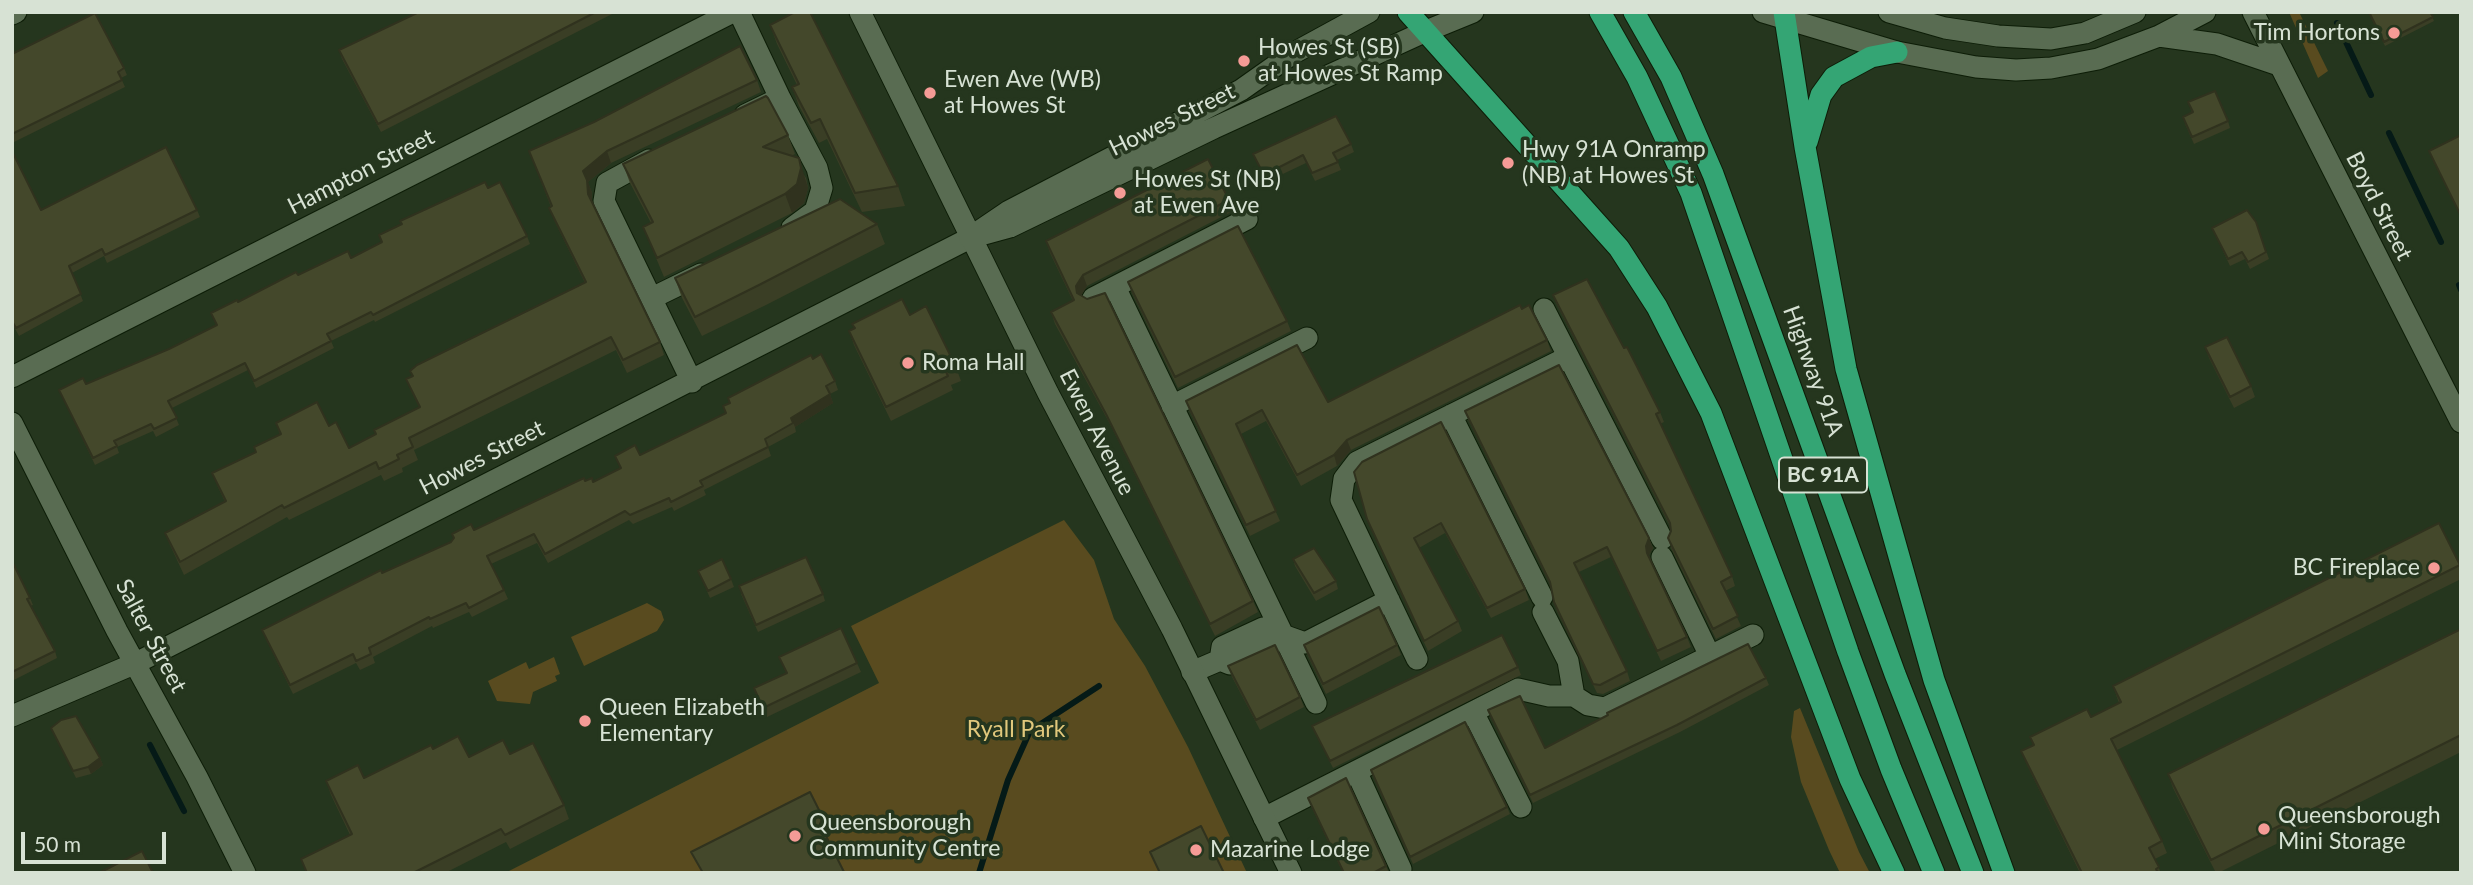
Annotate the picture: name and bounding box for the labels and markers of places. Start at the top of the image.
place label: Tim Hortons [2254,19,2380,47]
marker: Tim Hortons [2386,25,2402,41]
place label: Howes St (SB) at Howes St Ramp [1258,34,1443,88]
marker: Howes St (SB) at Howes St Ramp [1236,53,1252,69]
place label: Ewen Ave (WB) at Howes St [944,66,1101,120]
marker: Ewen Ave (WB) at Howes St [922,85,938,101]
place label: Hwy 91A Onramp (NB) at Howes St [1522,136,1706,190]
marker: Hwy 91A Onramp (NB) at Howes St [1500,155,1516,171]
place label: Howes St (NB) at Ewen Ave [1134,166,1281,220]
marker: Howes St (NB) at Ewen Ave [1112,185,1128,201]
place label: Roma Hall [922,349,1024,377]
marker: Roma Hall [900,355,916,371]
place label: BC Fireplace [2293,554,2420,582]
marker: BC Fireplace [2426,560,2442,576]
place label: Queen Elizabeth Elementary [599,694,765,748]
marker: Queen Elizabeth Elementary [577,713,593,729]
place label: Queensborough Mini Storage [2278,802,2441,856]
place label: Queensborough Community Centre [809,809,1000,863]
marker: Queensborough Mini Storage [2256,821,2272,837]
marker: Queensborough Community Centre [787,828,803,844]
place label: Mazarine Lodge [1210,836,1370,864]
marker: Mazarine Lodge [1188,842,1204,858]

